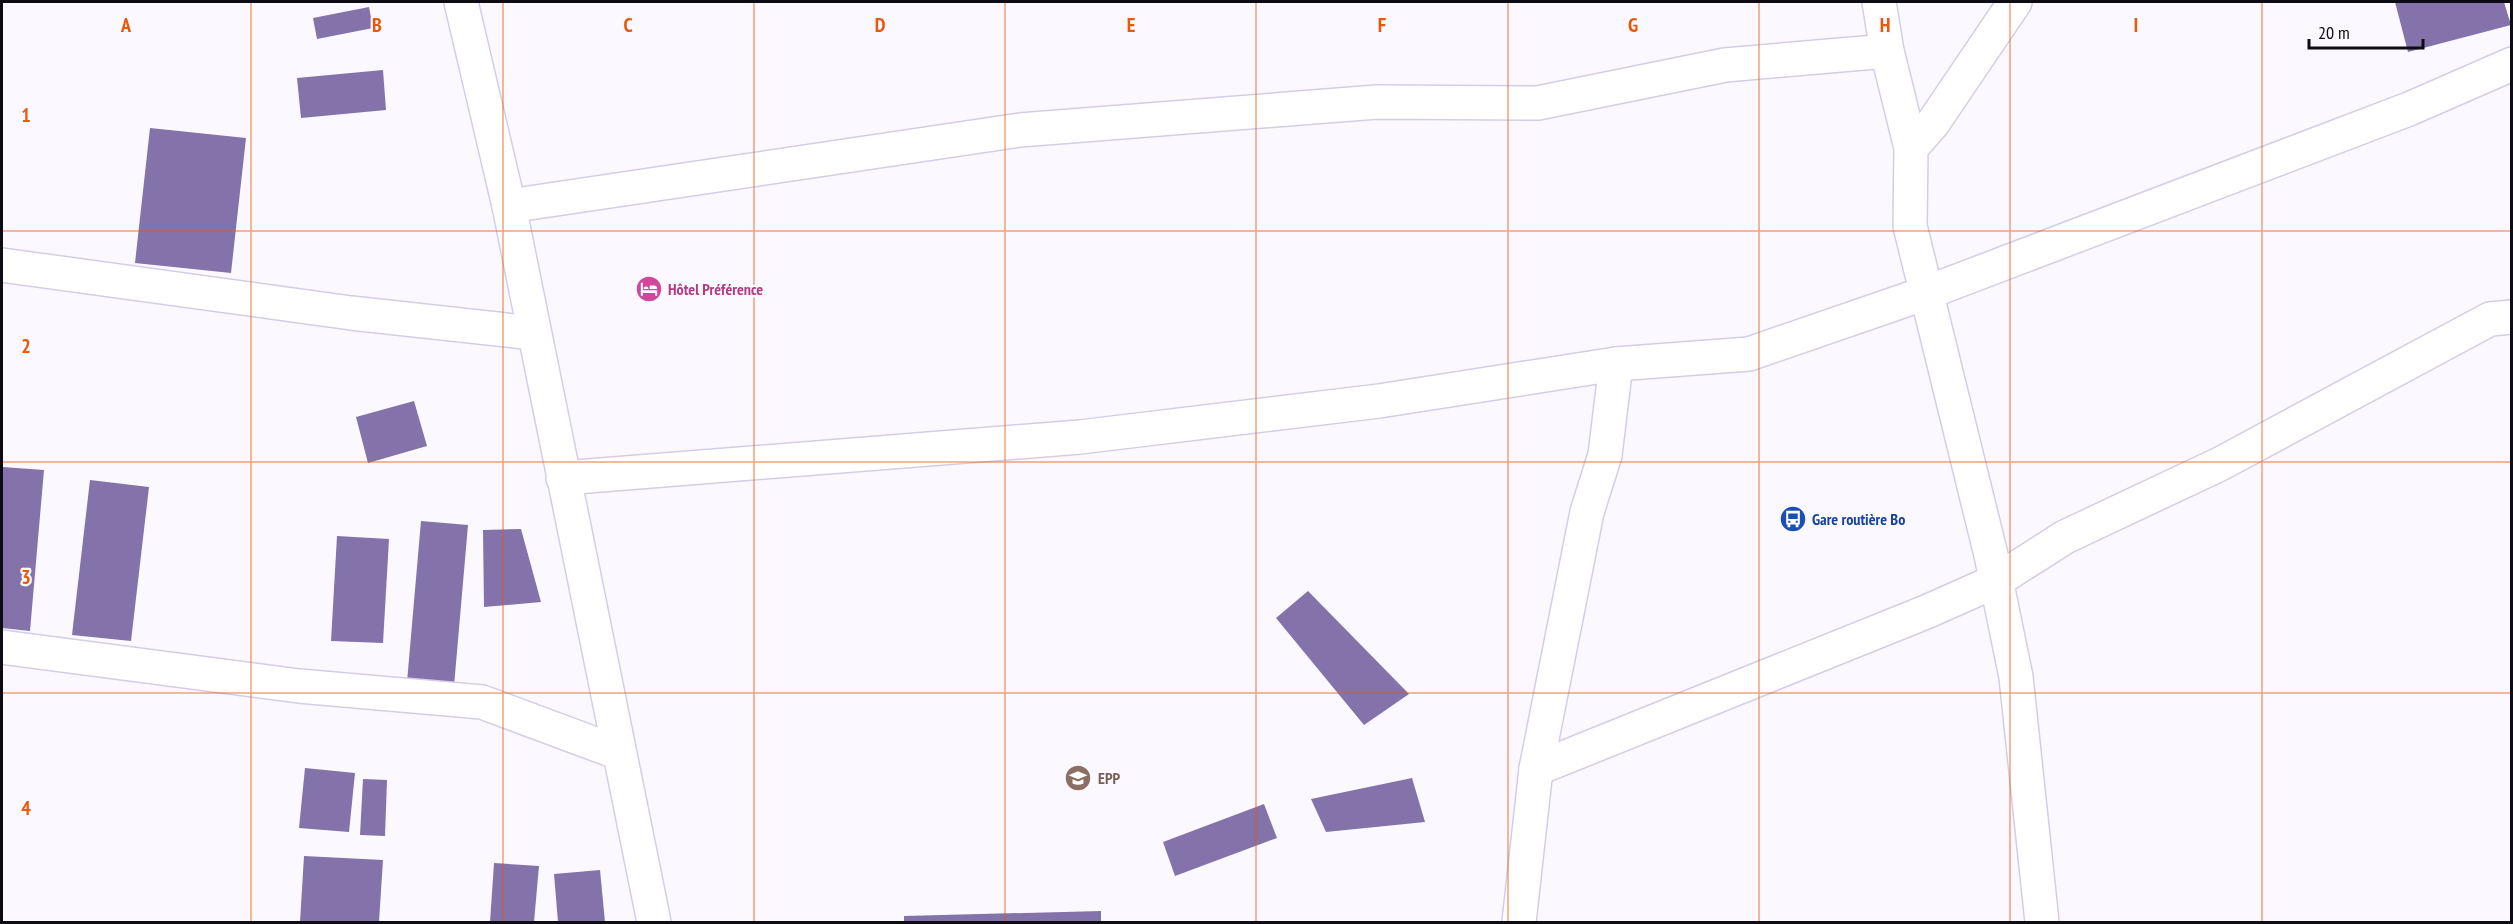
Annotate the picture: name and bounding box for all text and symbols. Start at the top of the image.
text: A [120,12,132,38]
text: B [372,12,382,38]
text: C [623,12,633,38]
text: D [875,12,886,38]
text: E [1127,12,1135,38]
text: F [1378,12,1386,38]
text: G [1628,12,1638,38]
text: H [1880,12,1890,38]
text: I [2134,12,2138,38]
scale bar [2309,12,2423,50]
text: 20 m [2318,21,2350,44]
text: 1 [21,102,31,128]
hotel icon: Hôtel Préférence [634,274,664,304]
place label: Hôtel Préférence [668,279,763,299]
text: 2 [21,333,31,359]
bus stop icon: Gare routière Bo [1778,504,1808,534]
place label: Gare routière Bo [1812,509,1905,529]
text: 3 [21,564,31,590]
school or university icon: EPP [1063,763,1093,793]
place label: EPP [1098,768,1121,788]
text: 4 [21,795,31,821]

